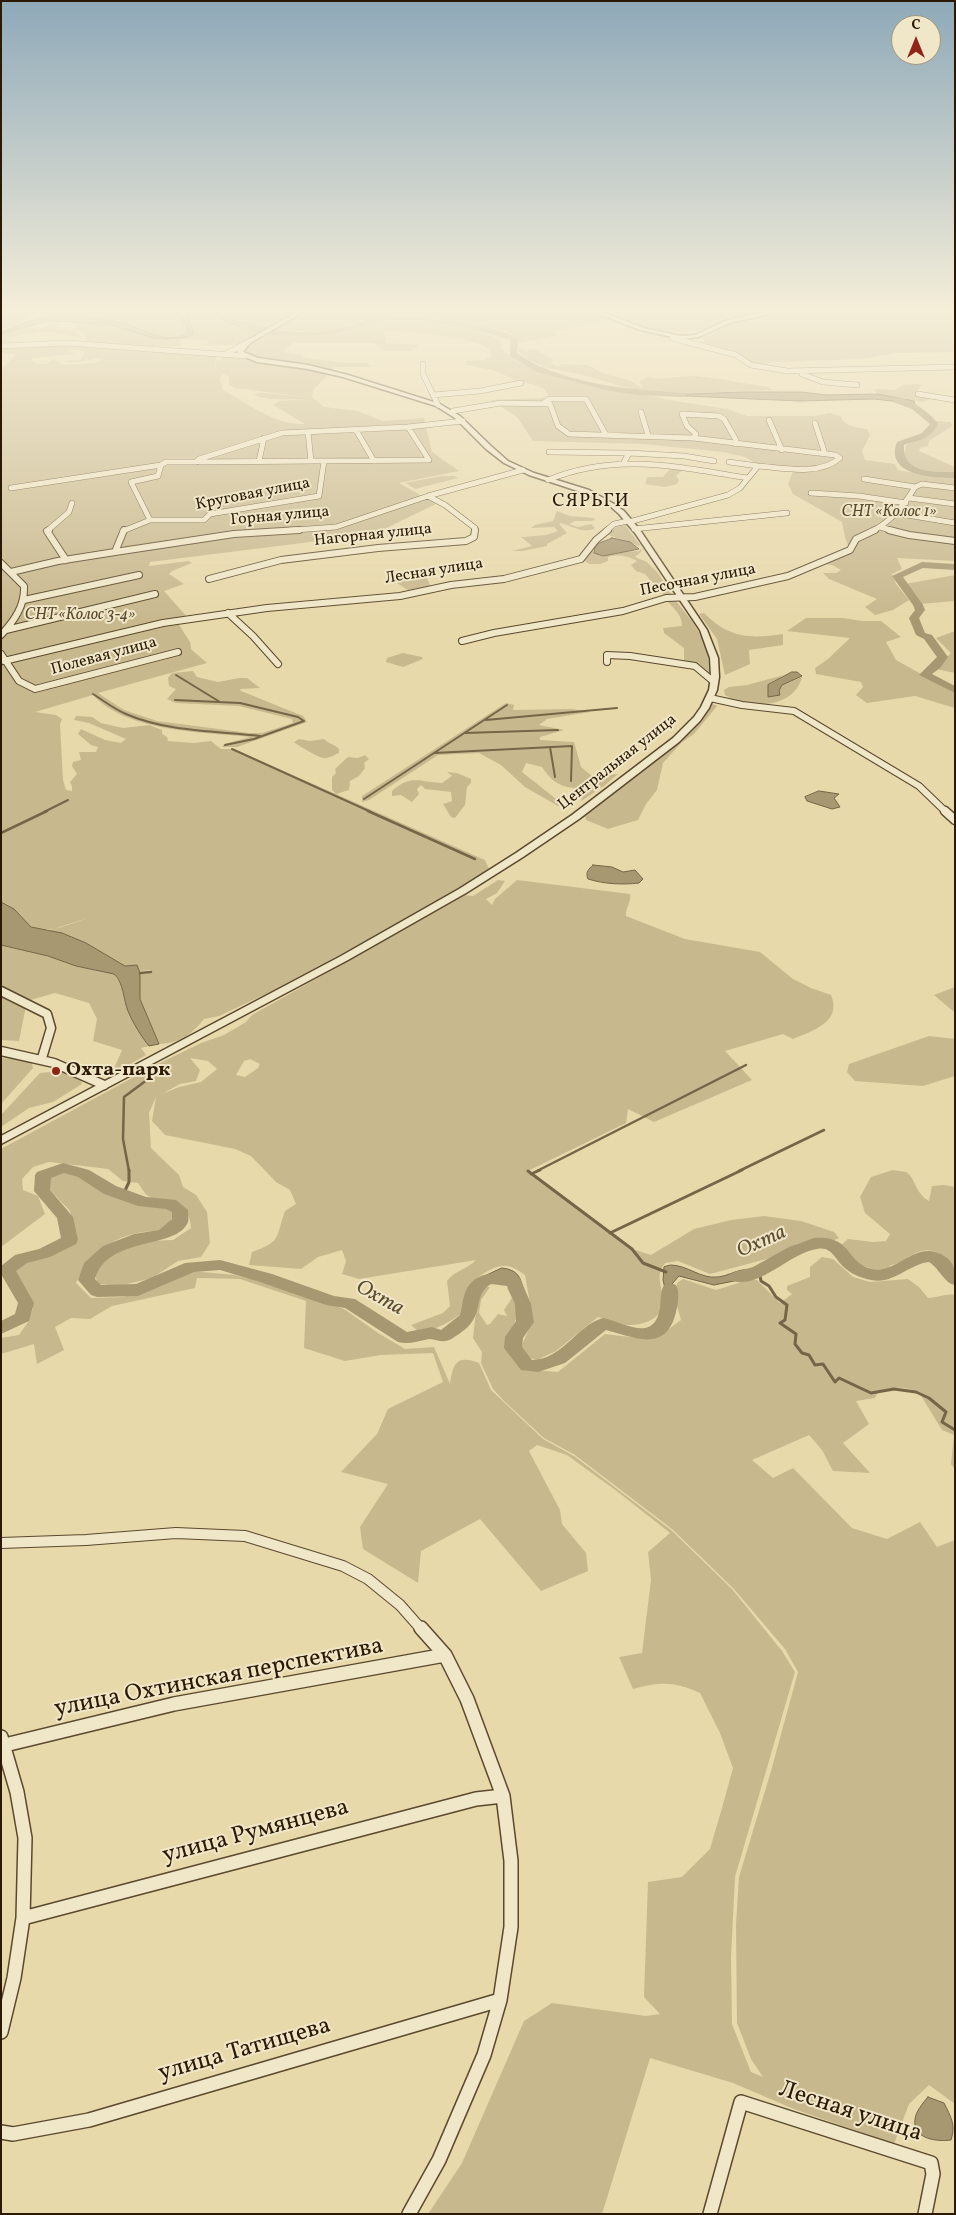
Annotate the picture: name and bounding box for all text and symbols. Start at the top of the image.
north arrow [891,15,941,65]
text: С [911,16,921,35]
street label: Круговая улица [194,475,312,515]
district label: СЯРЬГИ [552,492,630,514]
street label: Горная улица [230,503,330,531]
park label: СНТ «Колос 1» [841,503,937,523]
street label: Нагорная улица [313,520,433,552]
street label: Лесная улица [383,555,485,589]
street label: Песочная улица [638,560,758,602]
park label: СНТ «Колос 3-4» [25,606,135,626]
street label: Полевая улица [49,634,159,680]
street label: Центральная улица [555,711,681,815]
place label: Охта-парк [66,1059,170,1083]
marker: Охта-парк [50,1065,62,1077]
water label: Охта [733,1221,791,1265]
water label: Охта [350,1276,408,1322]
street label: улица Охтинская перспектива [52,1633,386,1725]
street label: улица Румянцева [160,1794,352,1872]
street label: улица Татищева [155,2013,335,2089]
street label: Лесная улица [775,2076,925,2150]

